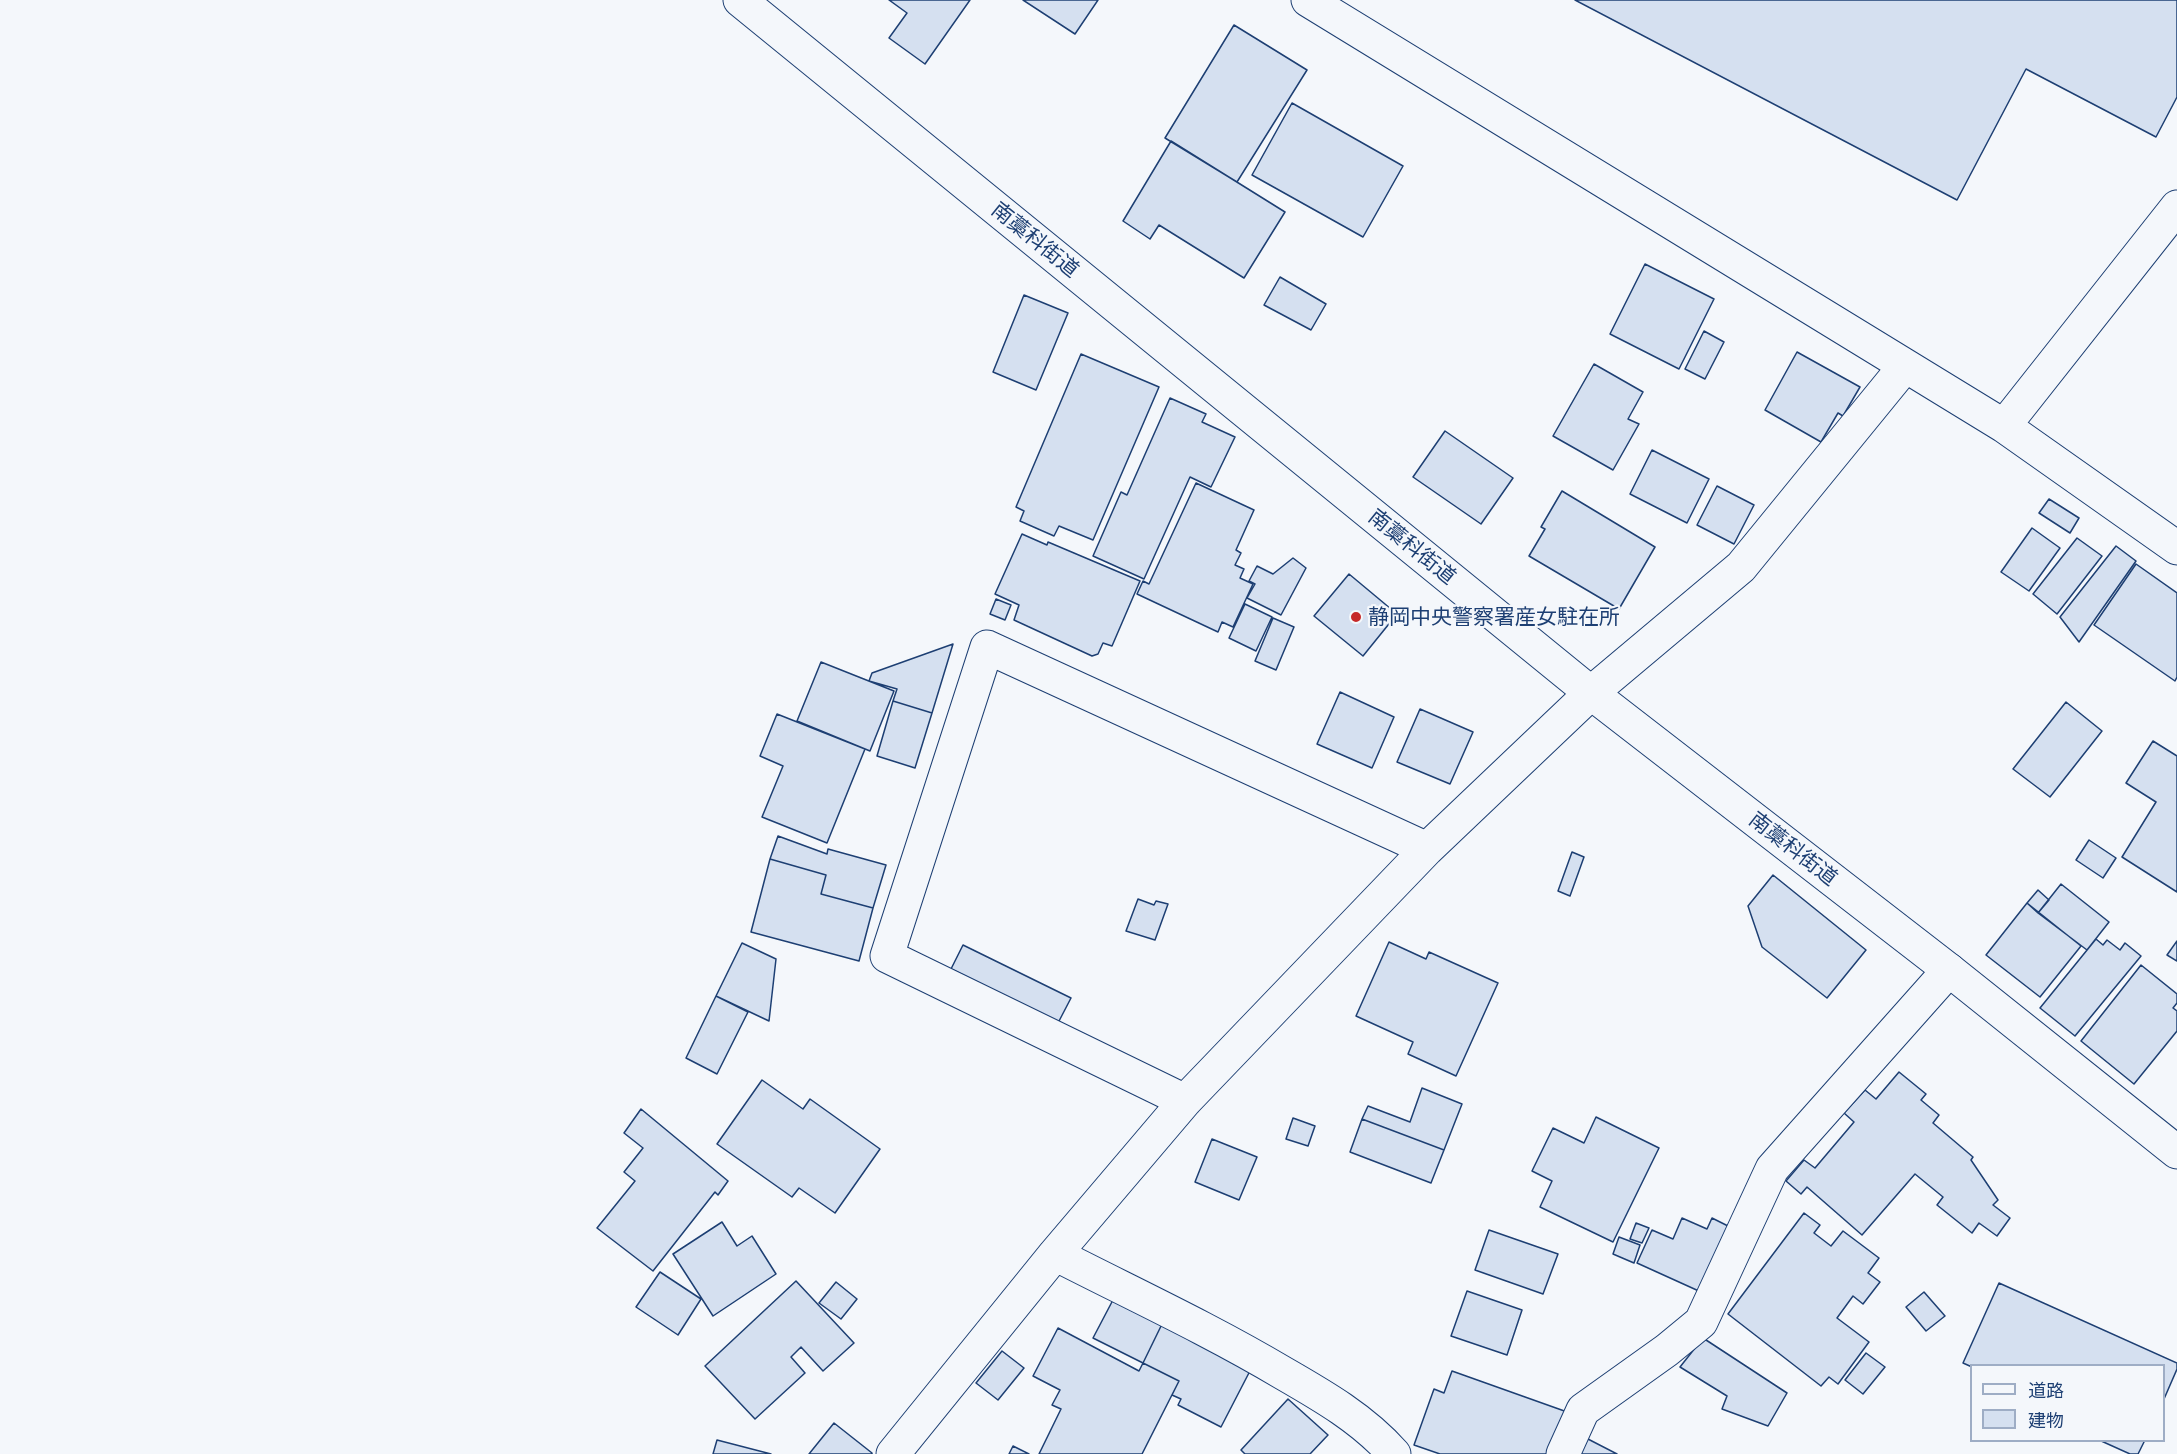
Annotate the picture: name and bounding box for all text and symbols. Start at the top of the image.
street label: 南藁科街道 [986,197,1084,283]
street label: 南藁科街道 [1363,504,1461,590]
place label: 静岡中央警察署産女駐在所 [1368,604,1620,630]
marker: 静岡中央警察署産女駐在所 [1349,610,1363,624]
street label: 南藁科街道 [1744,807,1842,891]
legend [1970,1364,2165,1442]
text: 道路 [2028,1380,2064,1401]
text: 建物 [2028,1410,2064,1431]

